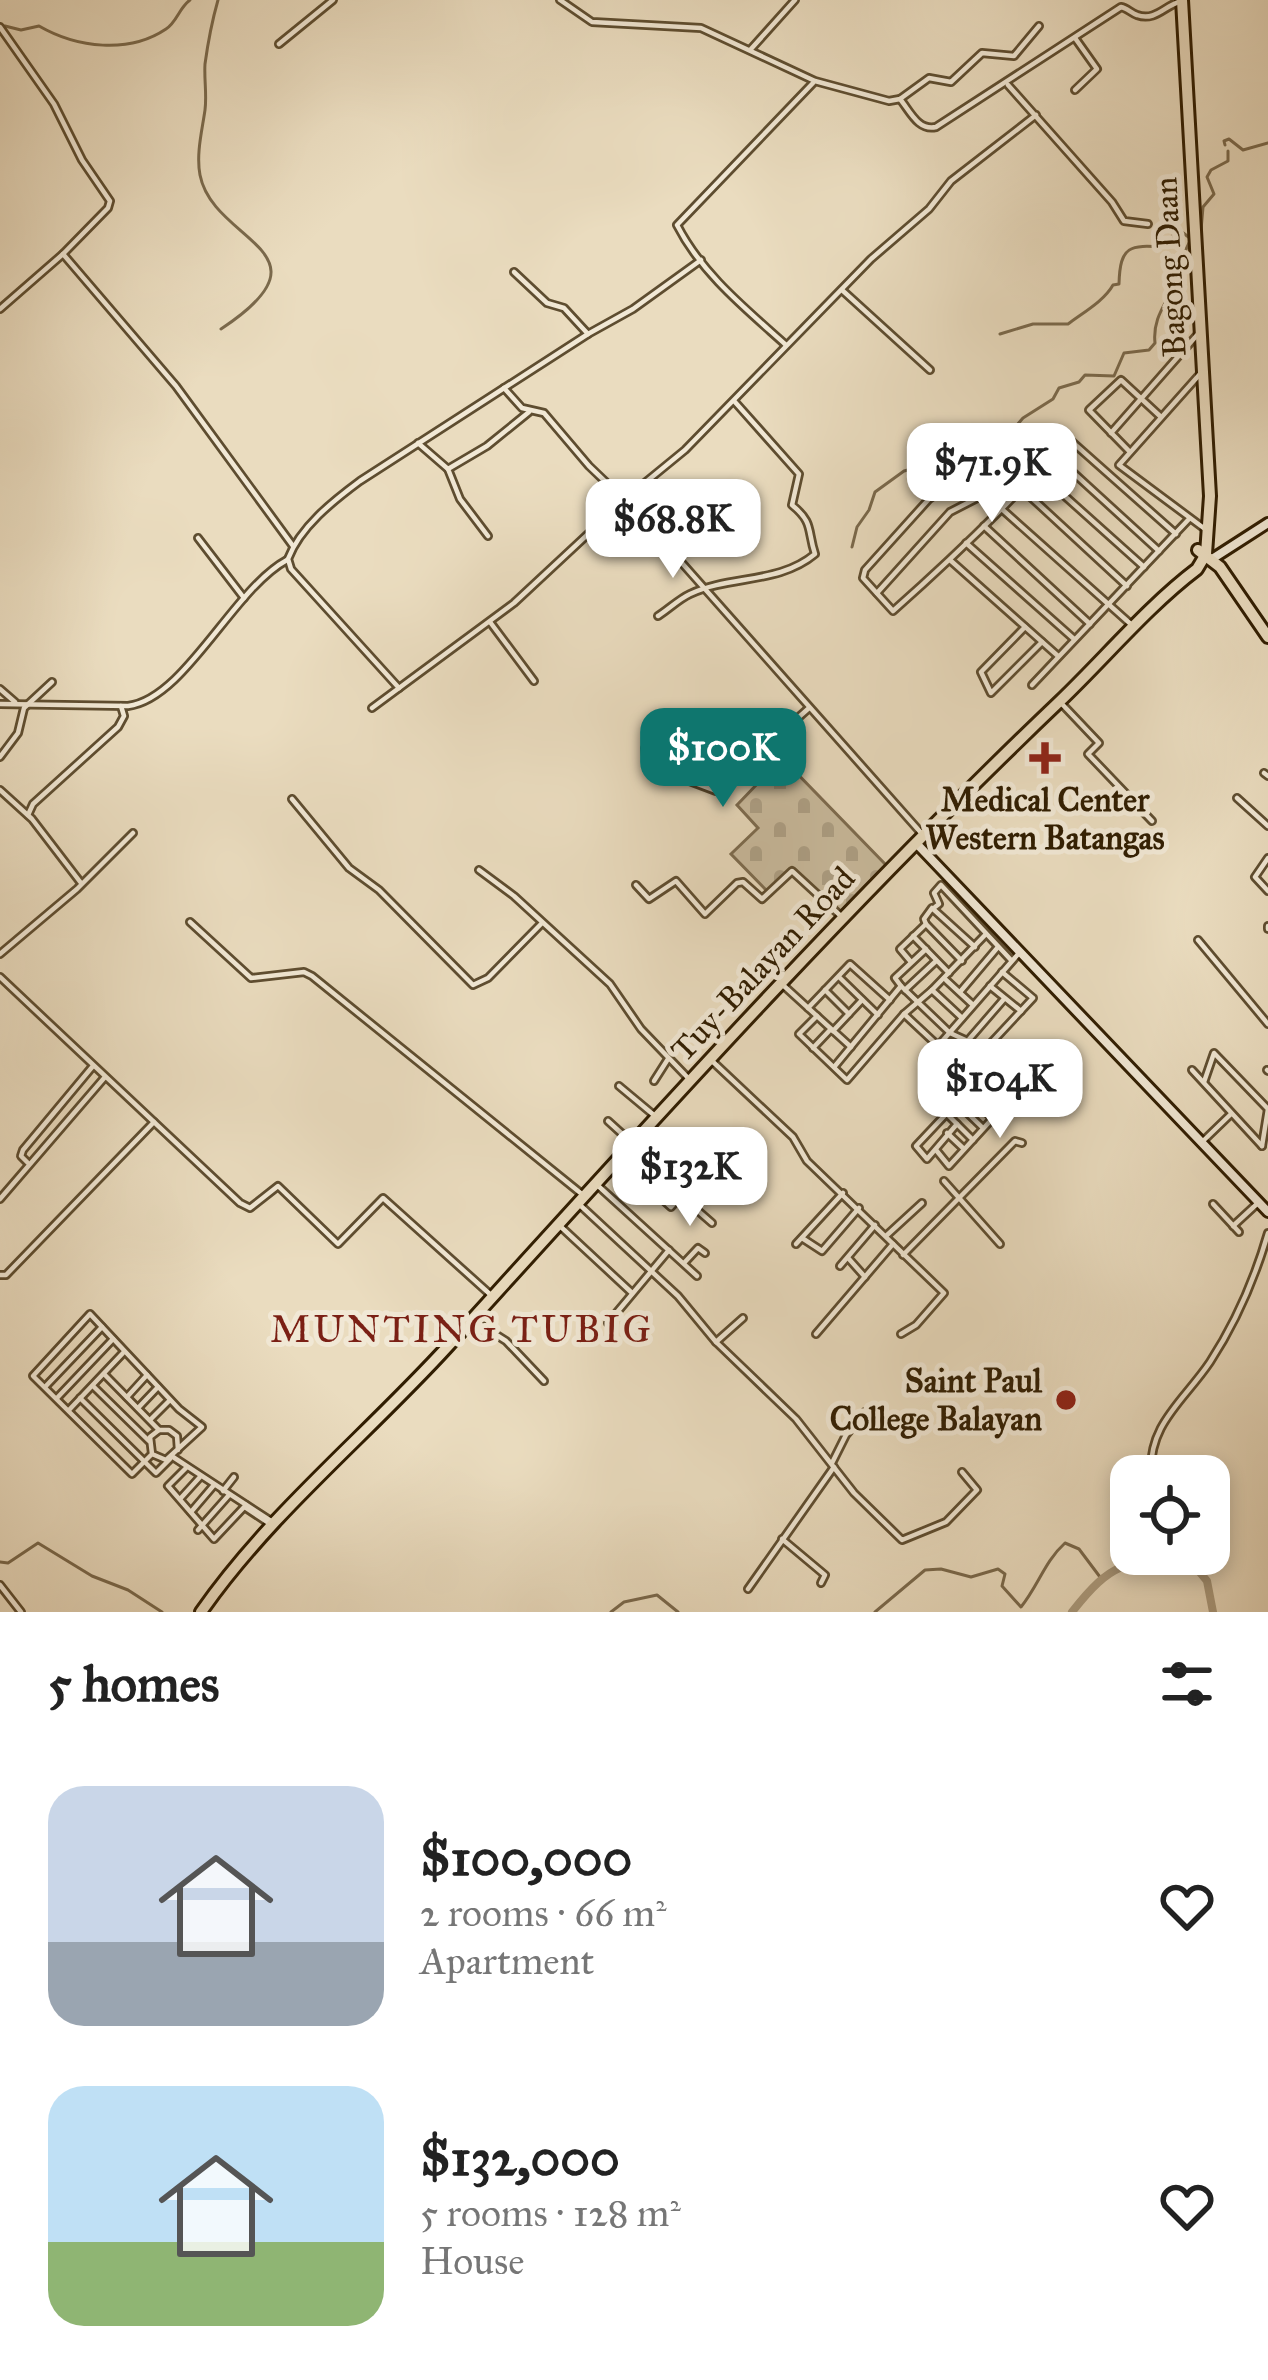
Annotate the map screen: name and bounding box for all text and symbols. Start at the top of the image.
street label: Bagong Daan [1145,176,1195,358]
pin: $71.9K [894,423,1090,525]
text: $71.9K [934,438,1050,486]
pin: $68.8K [575,479,771,581]
text: $68.8K [613,494,733,542]
pin: $100K [639,708,807,810]
text: $100K [667,723,779,771]
marker: Medical Center Western Batangas [1029,742,1061,774]
place label: Medical Center Western Batangas [925,780,1165,858]
street label: Tuy-Balayan Road [663,858,864,1070]
pin: $104K [916,1039,1084,1141]
text: $104K [945,1054,1055,1102]
pin: $132K [606,1127,774,1229]
text: $132K [639,1142,741,1190]
district label: MUNTING TUBIG [270,1305,654,1353]
place label: Saint Paul College Balayan [830,1361,1043,1439]
marker: Saint Paul College Balayan [1053,1387,1079,1413]
map controls [1110,1455,1230,1575]
button: locate [1110,1455,1230,1575]
icon: filters [1154,1651,1220,1717]
text: 5 homes [48,1653,219,1715]
text: $100,000 [420,1827,632,1889]
icon: home [144,1834,288,1978]
icon: heart [1154,1873,1220,1939]
text: 2 rooms · 66 m² [420,1889,667,1937]
text: Apartment [420,1937,594,1985]
text: $132,000 [420,2127,620,2189]
icon: home [144,2134,288,2278]
icon: heart [1154,2173,1220,2239]
text: 5 rooms · 128 m² [420,2189,681,2237]
text: House [420,2237,524,2285]

